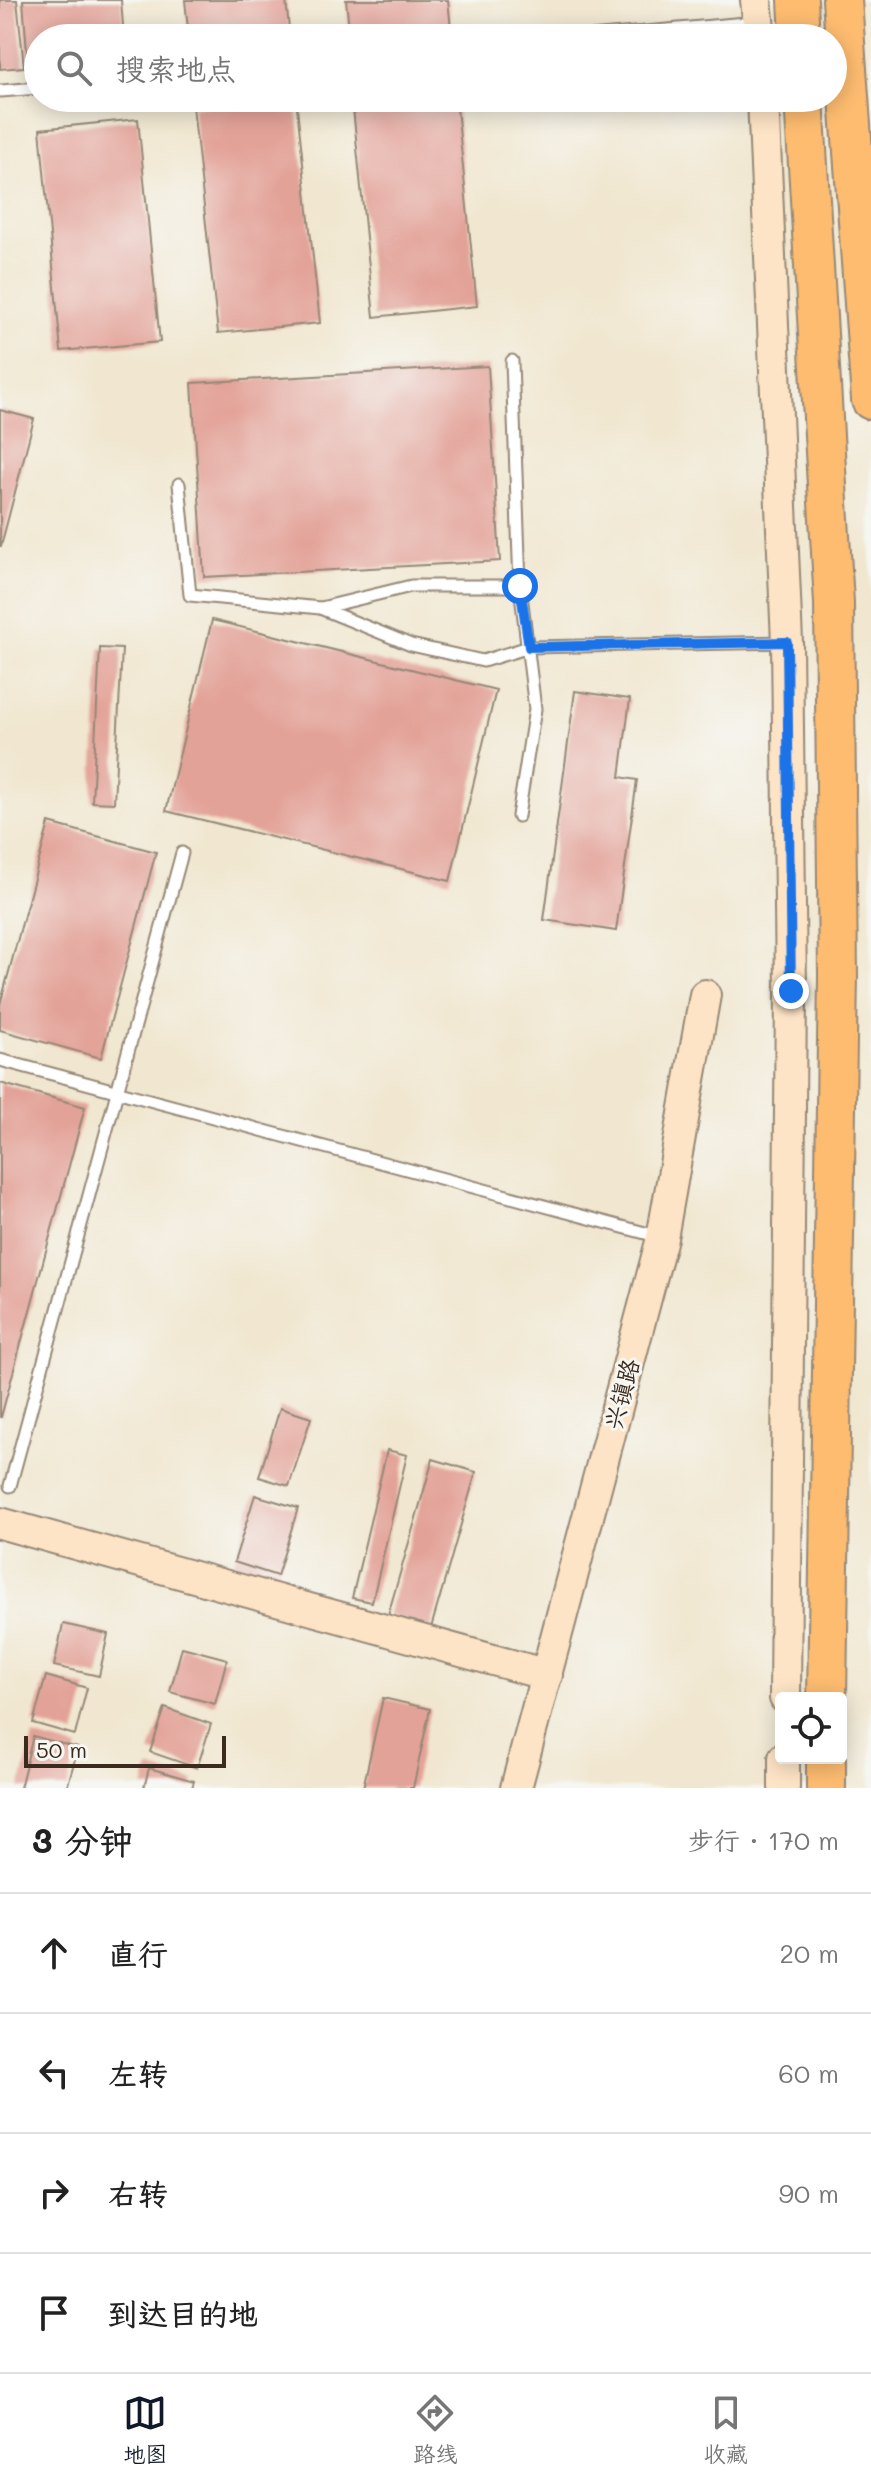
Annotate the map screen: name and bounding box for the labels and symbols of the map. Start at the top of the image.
route start [502,568,538,604]
route end [773,973,809,1009]
street label: 兴镇路 [597,1355,645,1433]
scale bar [24,1732,226,1768]

